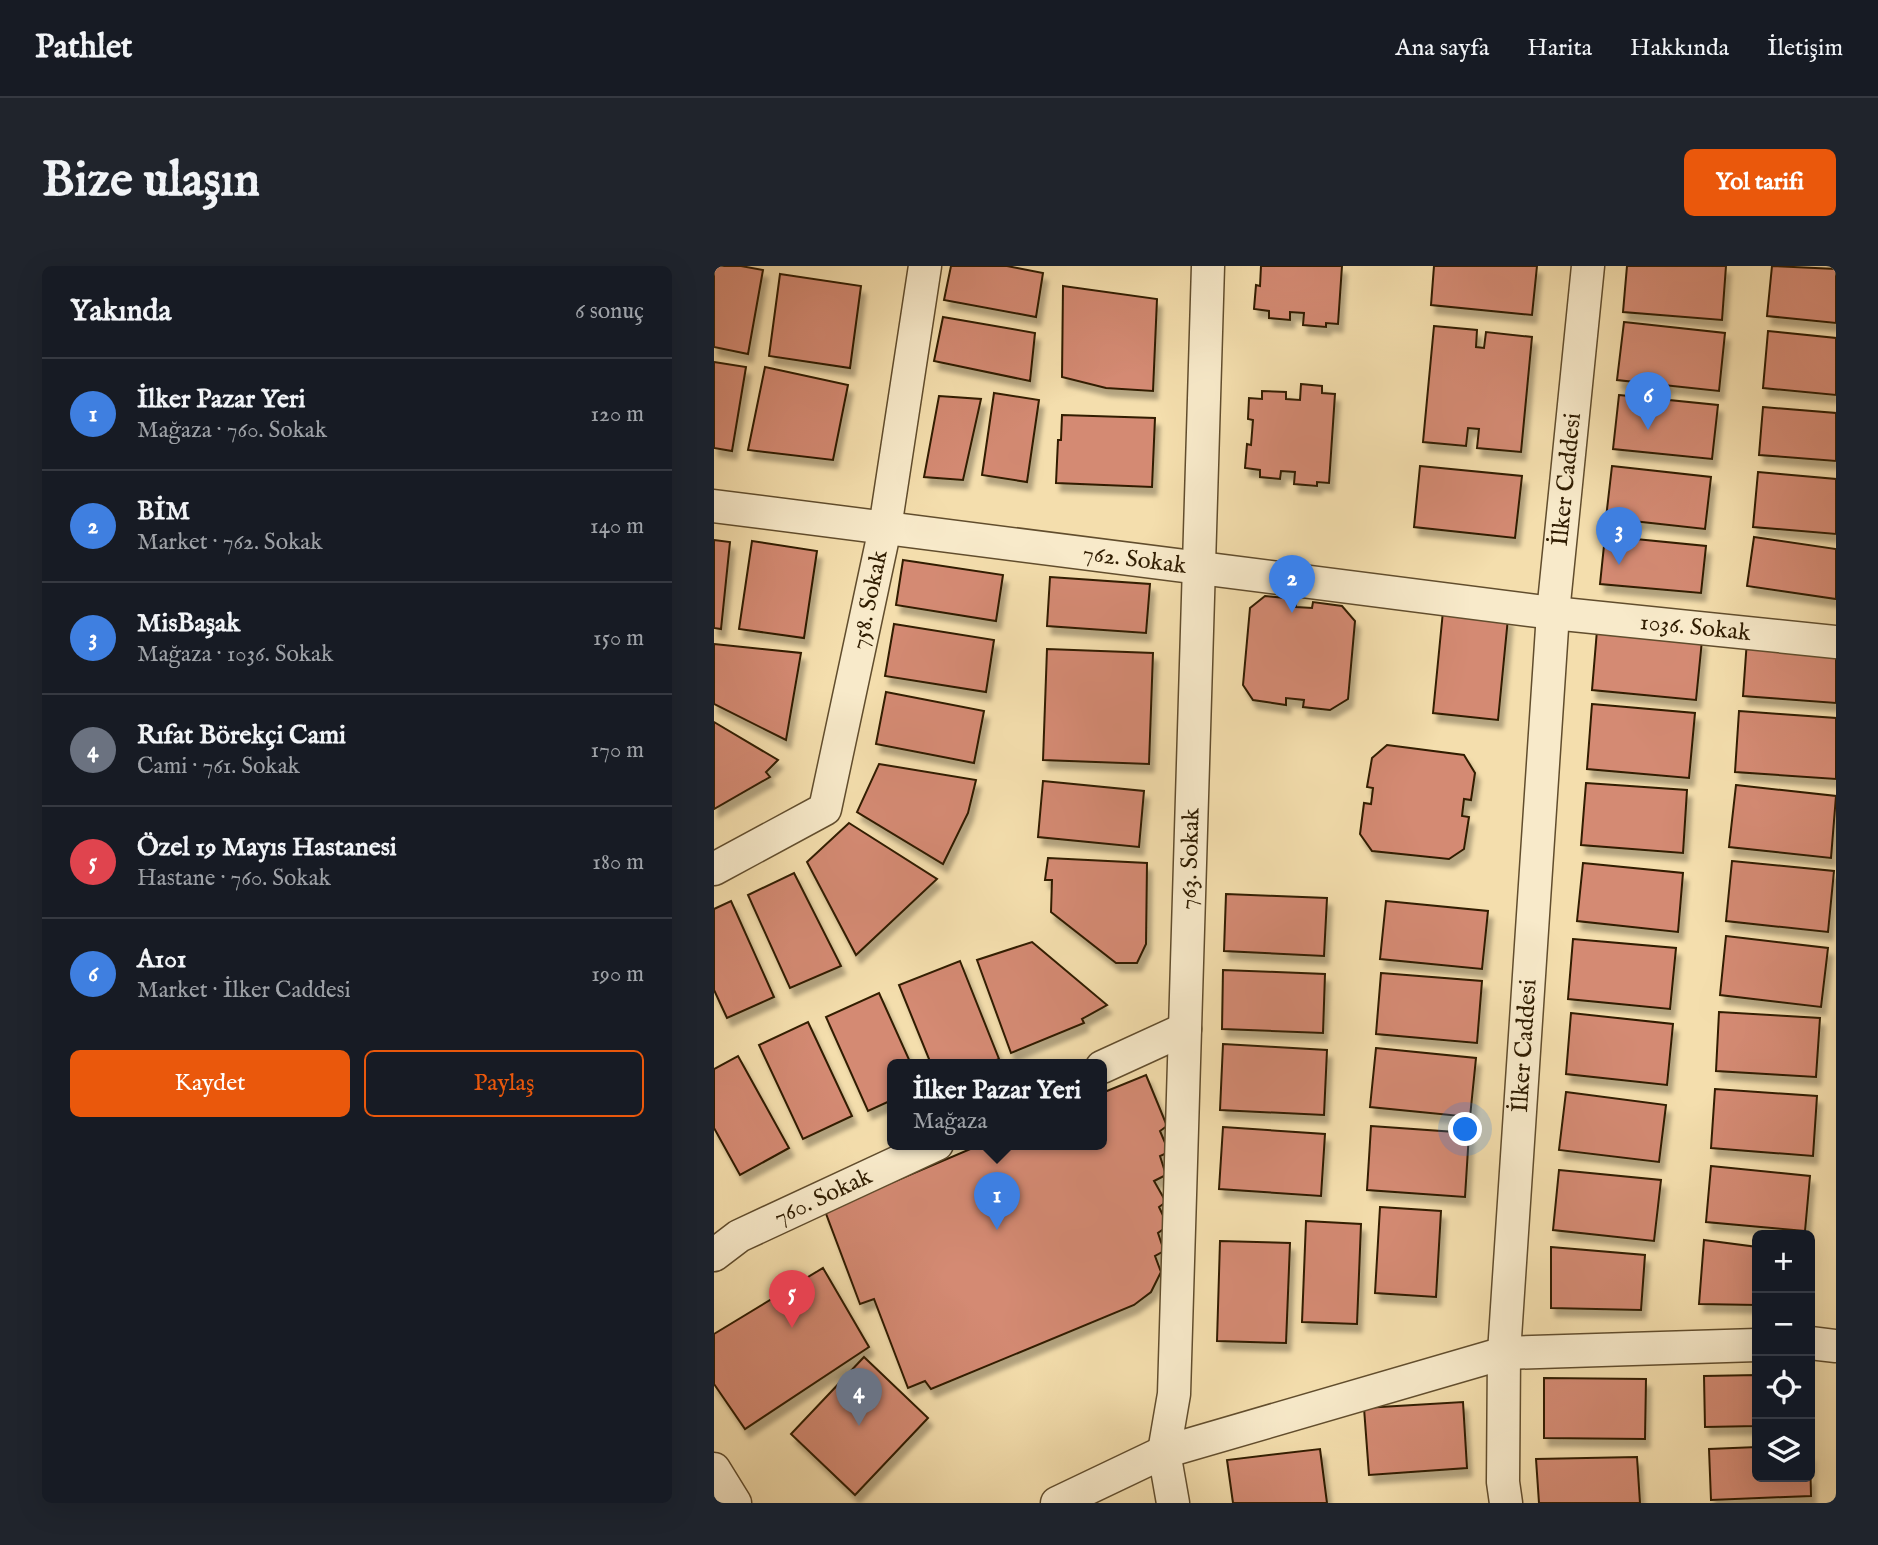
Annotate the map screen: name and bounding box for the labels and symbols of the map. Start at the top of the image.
pin: 6 [1625,372,1671,430]
street label: İlker Caddesi [1544,411,1589,548]
pin: 3 [1596,507,1642,565]
street label: 762. Sokak [1081,538,1188,582]
street label: 758. Sokak [844,547,895,653]
pin: 2 [1269,555,1315,613]
street label: 1036. Sokak [1638,607,1753,649]
street label: 763. Sokak [1173,807,1207,910]
street label: İlker Caddesi [1504,978,1544,1114]
your location [1448,1112,1482,1146]
street label: 760. Sokak [769,1161,877,1233]
pin: 1 [974,1172,1020,1230]
pin: 5 [769,1270,815,1328]
pin: 4 [836,1368,882,1426]

